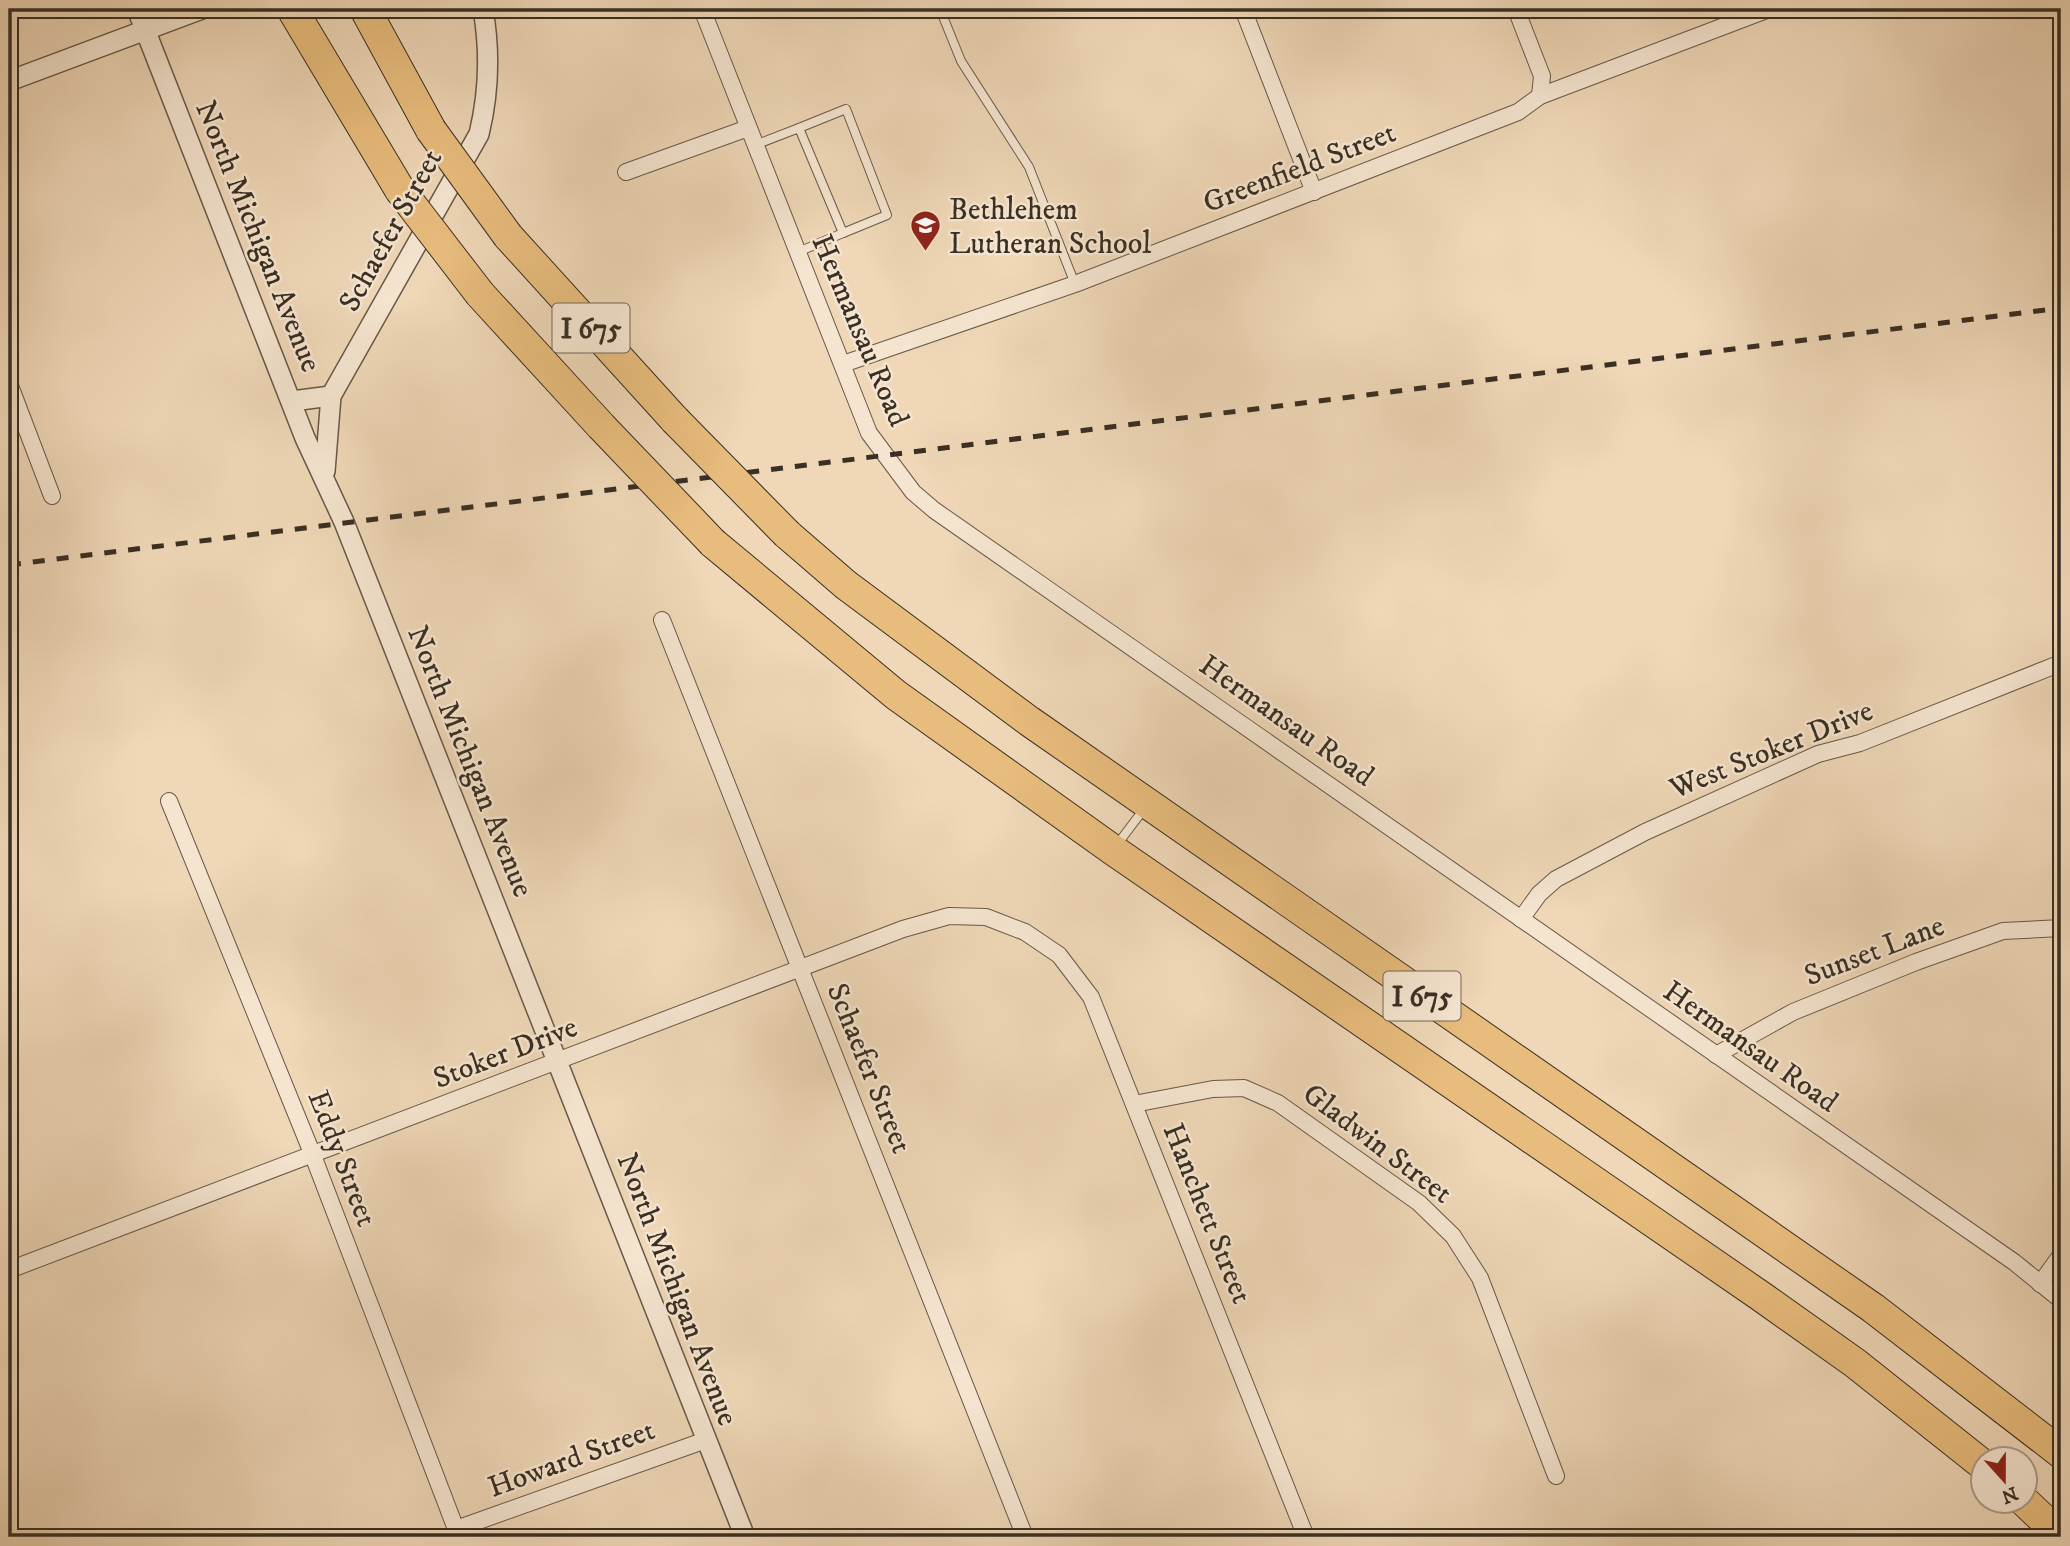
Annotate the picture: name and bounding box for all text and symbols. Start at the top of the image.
street label: North Michigan Avenue [186,96,329,377]
street label: Greenfield Street [1198,115,1401,222]
street label: Schaefer Street [332,143,451,318]
place label: Bethlehem Lutheran School [949,192,1151,263]
school or university icon: Bethlehem Lutheran School [909,209,943,253]
street label: Hermansau Road [803,229,917,432]
road number: I 675 [552,304,630,352]
street label: North Michigan Avenue [398,621,541,902]
street label: Hermansau Road [1192,647,1381,795]
street label: West Stoker Drive [1664,693,1879,808]
street label: Sunset Lane [1799,908,1950,995]
road number: I 675 [1384,972,1460,1020]
street label: Hermansau Road [1656,973,1845,1121]
street label: Schaefer Street [818,978,919,1159]
street label: Stoker Drive [428,1009,583,1098]
street label: Gladwin Street [1295,1076,1459,1212]
street label: Eddy Street [299,1085,384,1232]
street label: Hanchett Street [1154,1118,1260,1309]
street label: North Michigan Avenue [608,1148,746,1431]
street label: Howard Street [483,1412,660,1507]
north arrow [1968,1444,2038,1514]
text: N [1998,1481,2021,1508]

